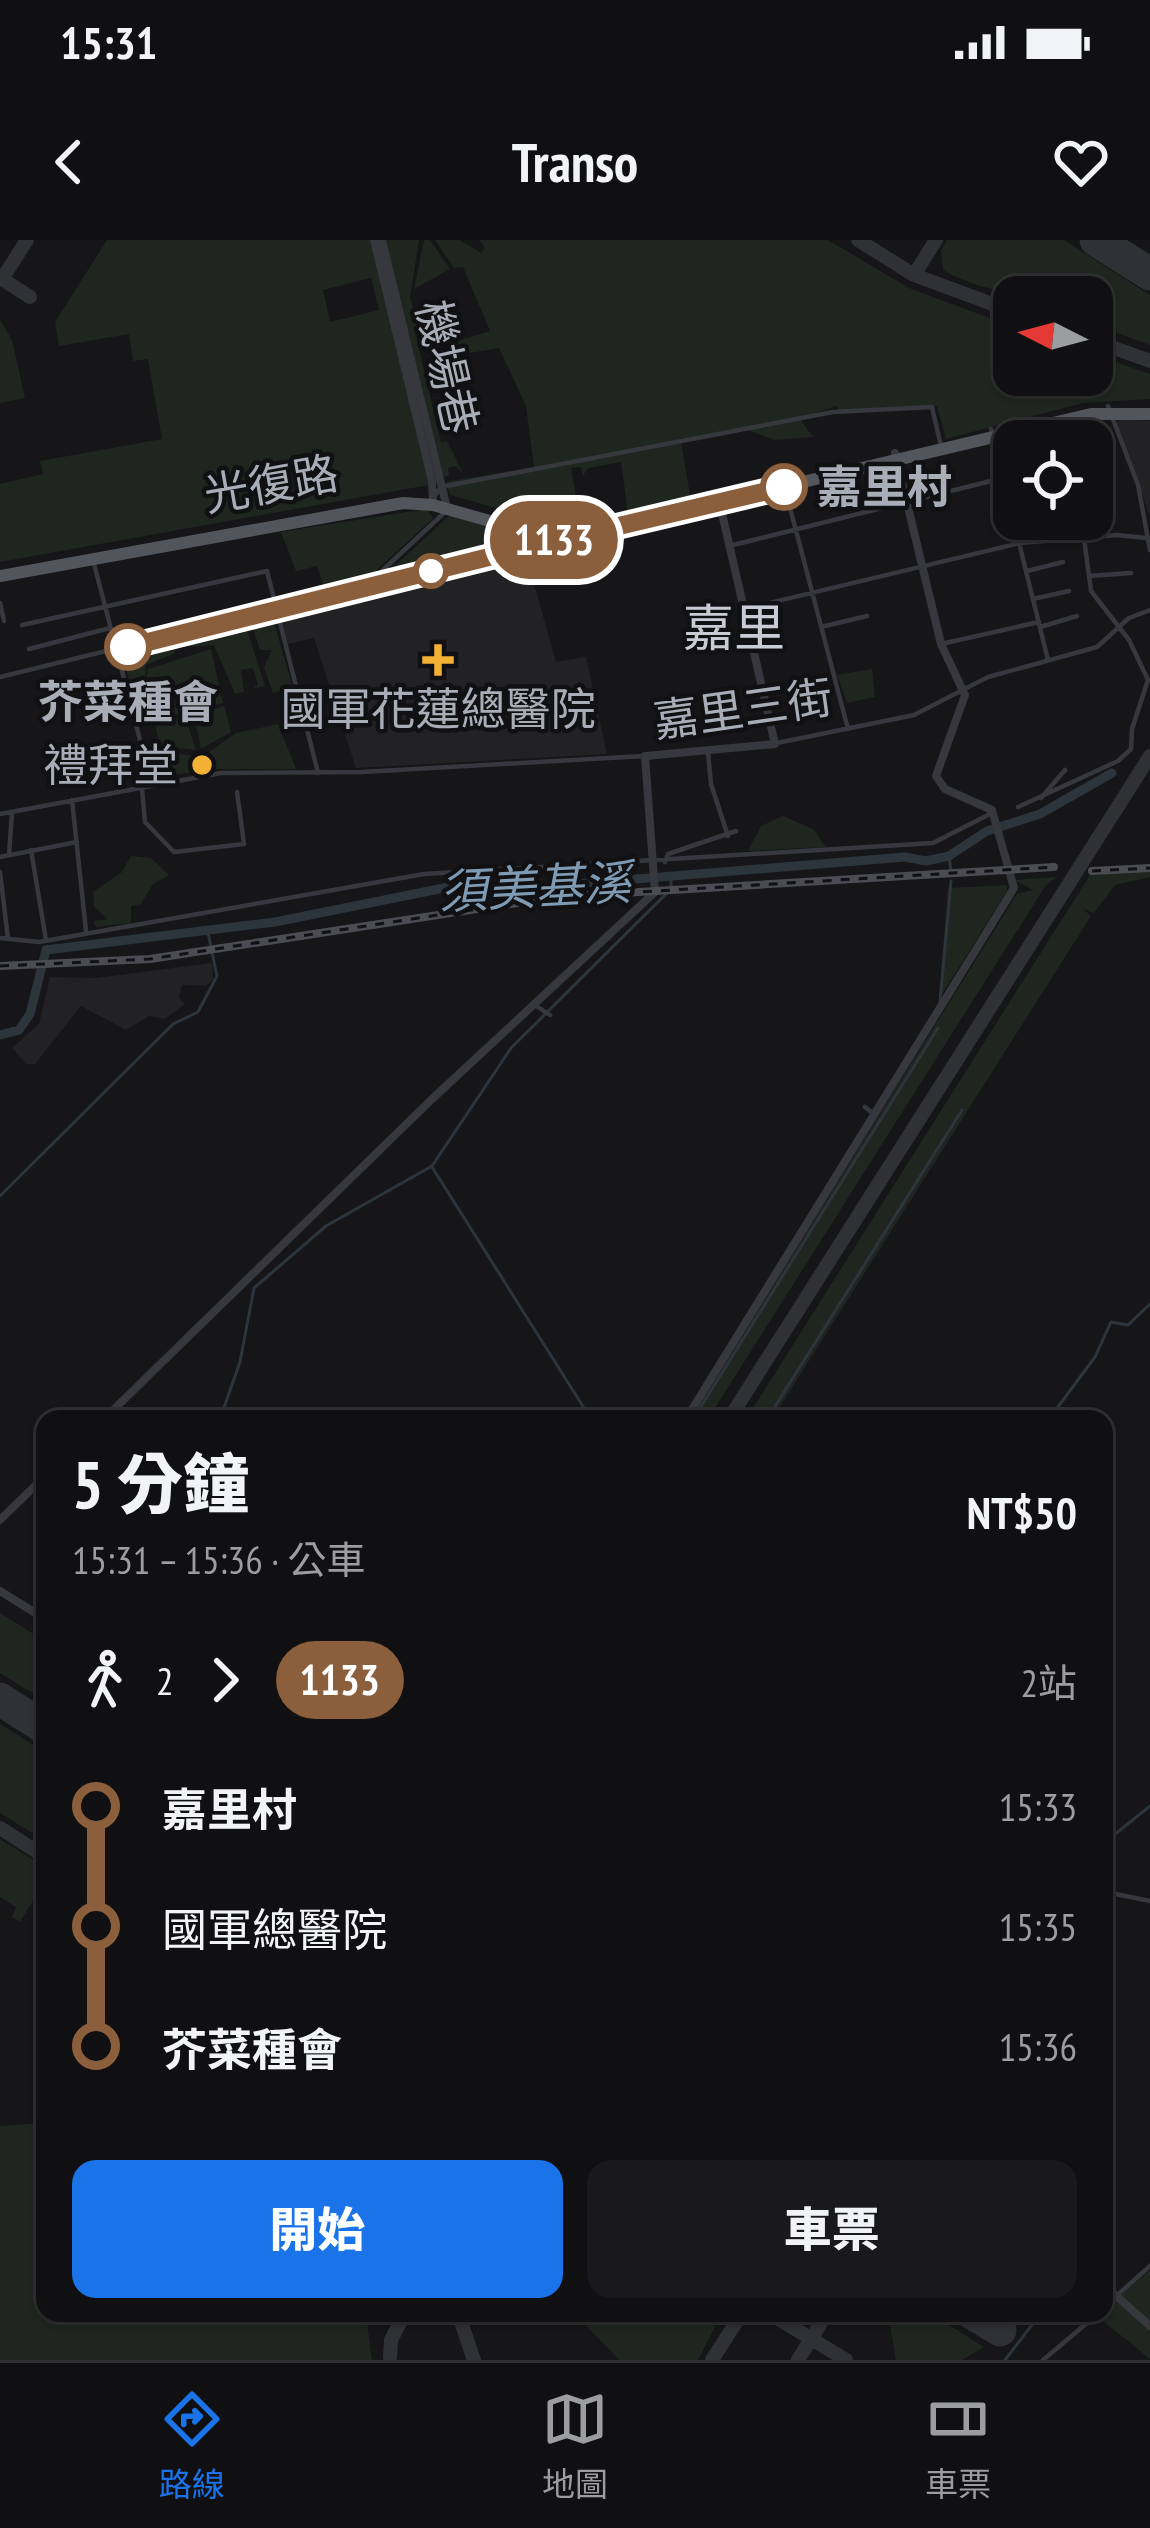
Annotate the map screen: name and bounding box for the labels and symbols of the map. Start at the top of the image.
north arrow [993,276,1113,396]
street label: 機場巷 [405,294,491,439]
street label: 光復路 [199,443,342,523]
place label: 嘉里村 [817,457,952,515]
marker: 嘉里村 [762,465,806,509]
line badge: 1133 [470,501,638,579]
unlabelled marker [415,555,447,587]
district label: 嘉里 [683,594,785,660]
marker: 芥菜種會 [106,625,150,669]
marker: 國軍花蓮總醫院 [422,644,454,676]
street label: 嘉里三街 [650,667,836,749]
place label: 芥菜種會 [38,672,218,730]
place label: 國軍花蓮總醫院 [280,679,596,737]
place label: 禮拜堂 [43,735,178,793]
marker: 禮拜堂 [189,752,215,778]
water label: 須美基溪 [437,850,638,922]

